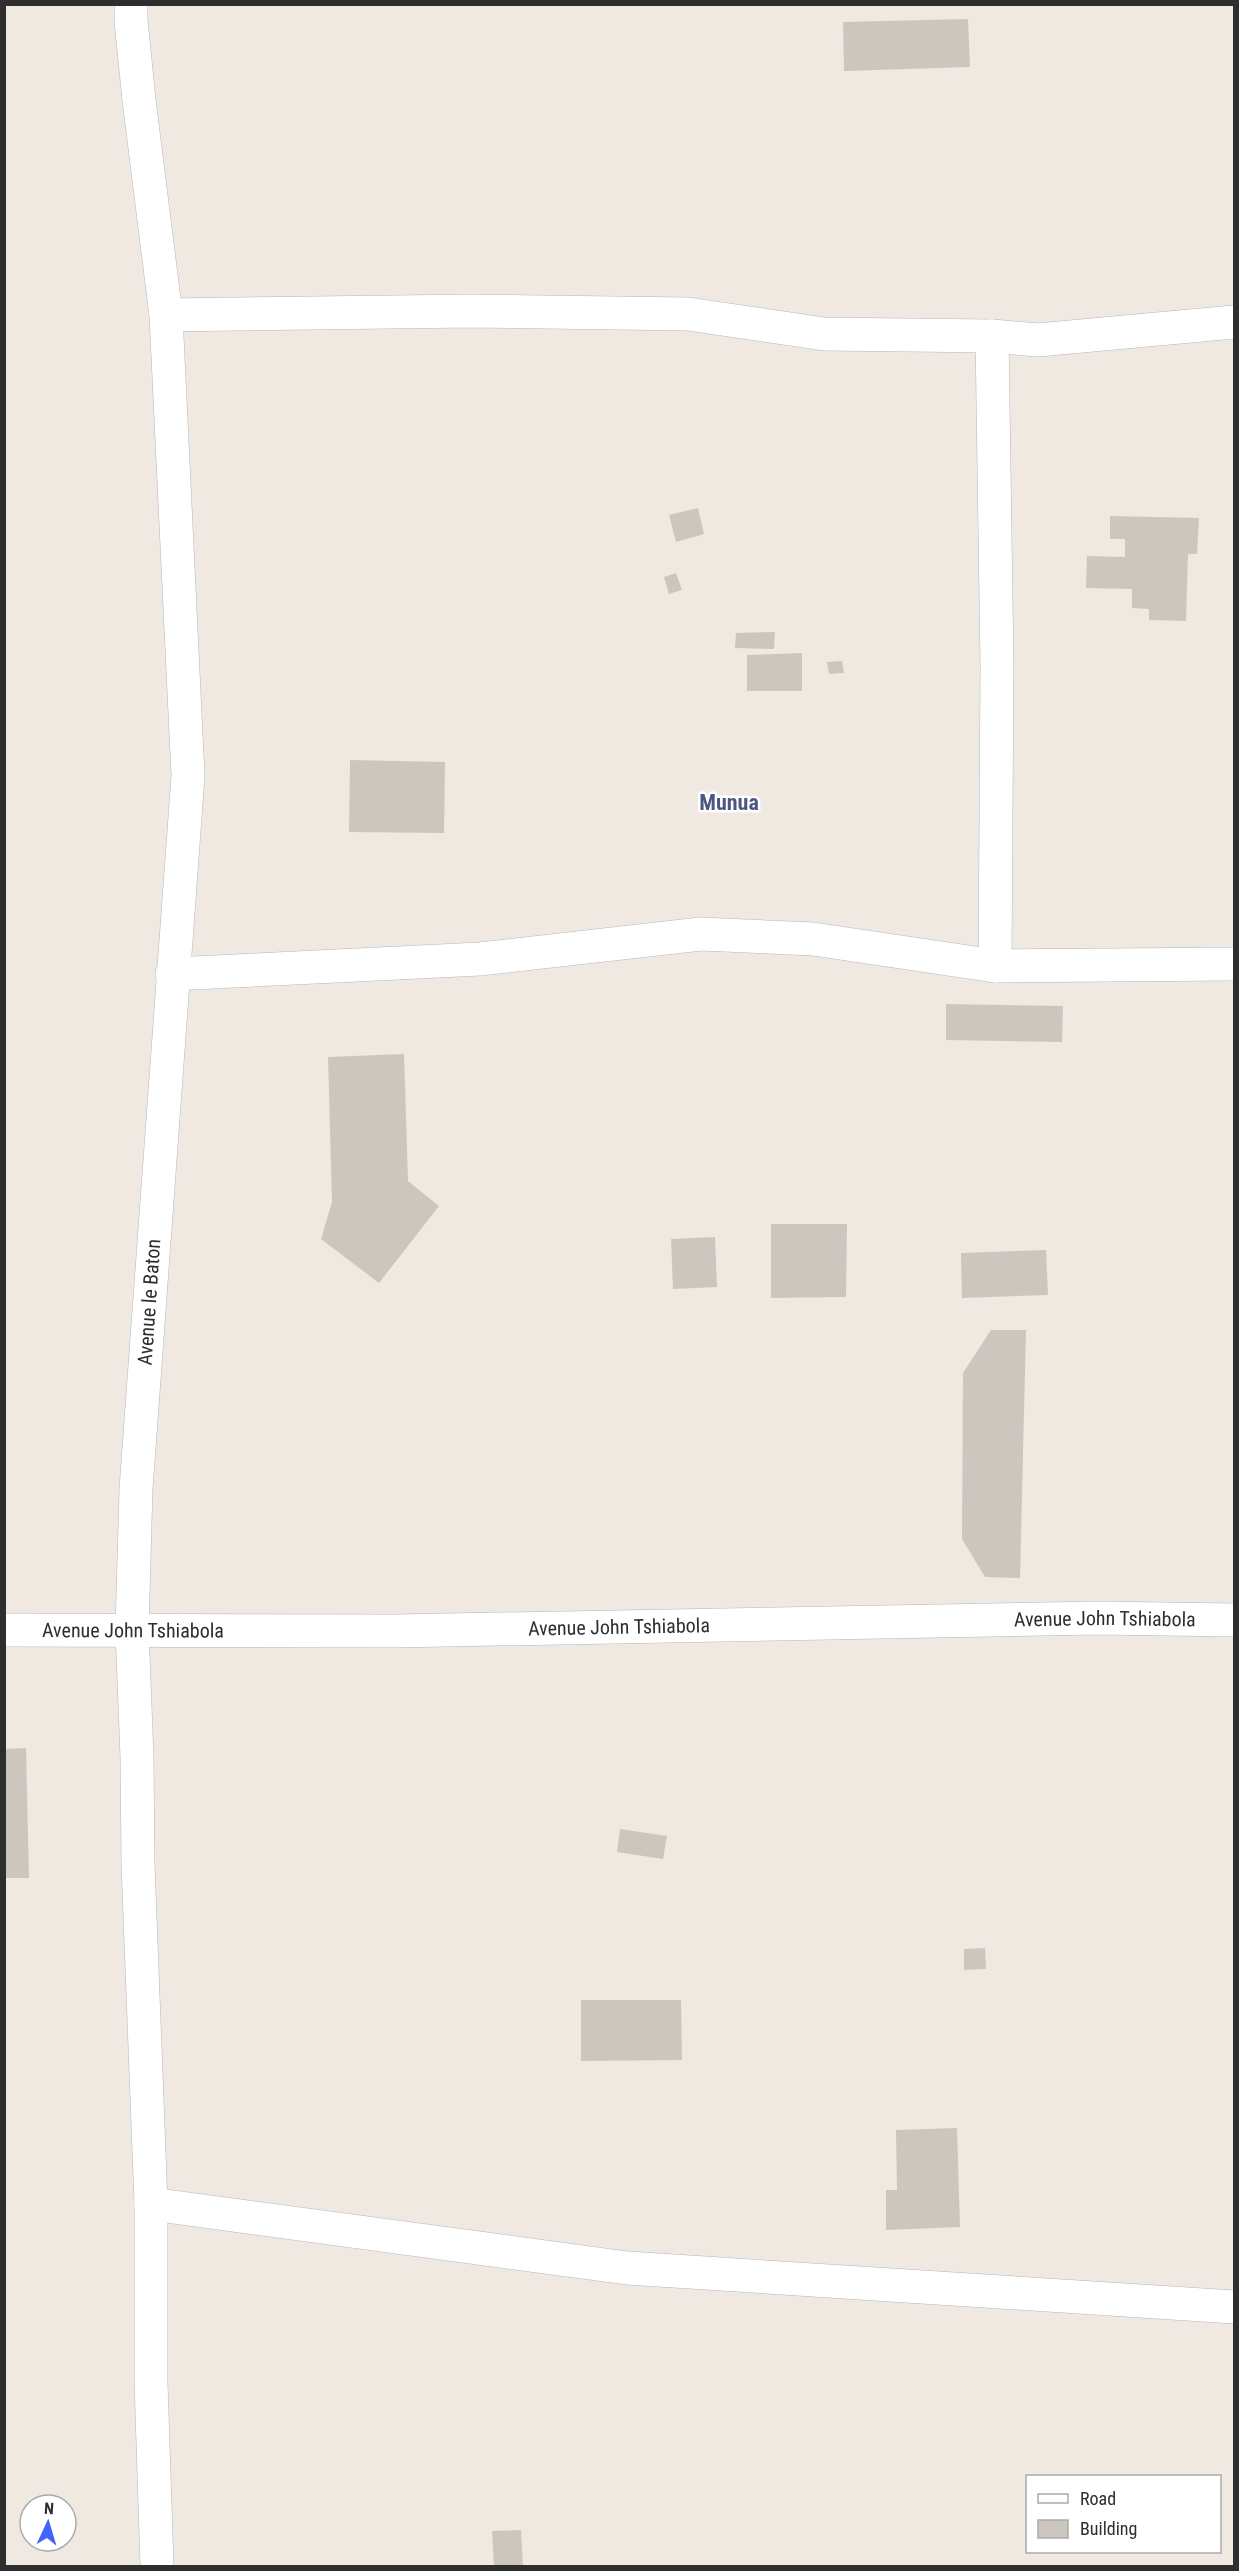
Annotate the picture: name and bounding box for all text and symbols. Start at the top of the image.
district label: Munua [699,790,759,815]
street label: Avenue le Baton [133,1238,165,1366]
street label: Avenue John Tshiabola [1014,1606,1196,1632]
street label: Avenue John Tshiabola [528,1613,710,1641]
street label: Avenue John Tshiabola [42,1618,224,1643]
legend [1026,2475,1221,2553]
text: Road [1080,2488,1116,2509]
north arrow [18,2493,78,2553]
text: N [43,2499,55,2518]
text: Building [1080,2518,1137,2539]

